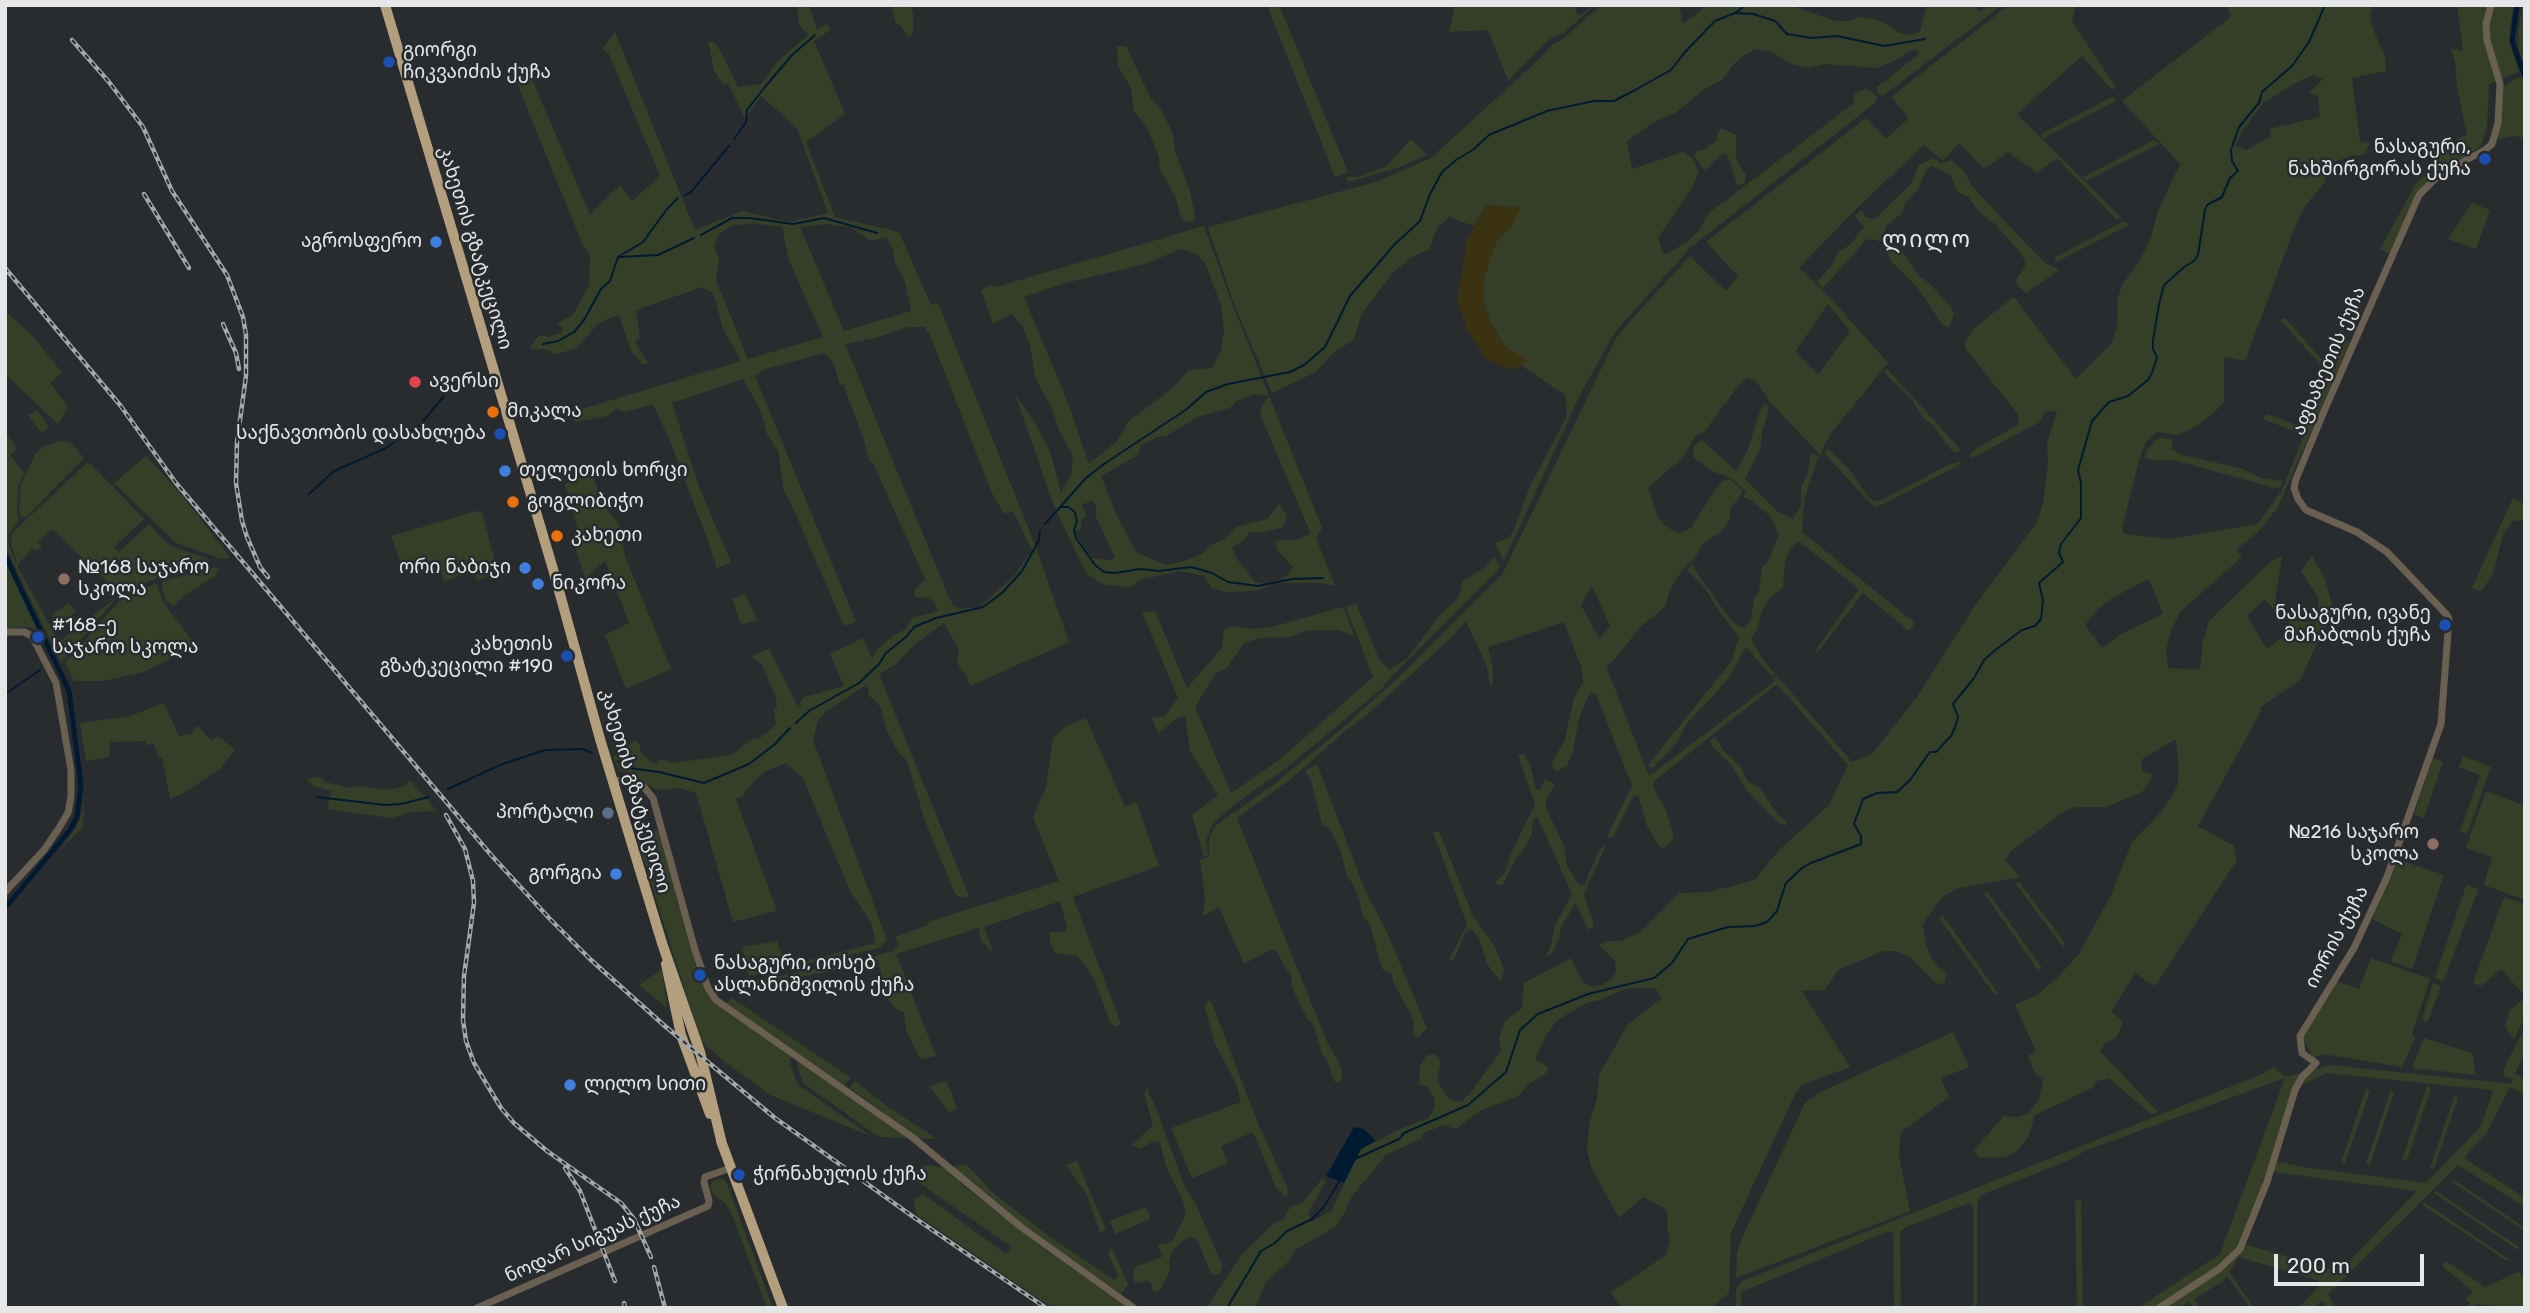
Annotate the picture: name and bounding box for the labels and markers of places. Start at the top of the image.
place label: გიორგი ჩიკვაიძის ქუჩა [403,40,551,84]
marker: გიორგი ჩიკვაიძის ქუჩა [381,54,397,70]
place label: ნასაგური, ნახშირგორას ქუჩა [2288,137,2471,181]
marker: ნასაგური, ნახშირგორას ქუჩა [2477,151,2493,167]
place label: აგროსფერო [301,231,422,253]
marker: აგროსფერო [428,234,444,250]
place label: ავერსი [429,371,499,393]
marker: ავერსი [407,374,423,390]
place label: მიკალა [507,401,582,423]
marker: მიკალა [485,404,501,420]
place label: საქნავთობის დასახლება [236,423,486,445]
marker: საქნავთობის დასახლება [492,426,508,442]
place label: თელეთის ხორცი [519,460,688,482]
marker: თელეთის ხორცი [497,463,513,479]
place label: გოგლიბიჭო [527,491,644,513]
marker: გოგლიბიჭო [505,494,521,510]
place label: კახეთი [571,525,642,547]
marker: კახეთი [549,528,565,544]
place label: №168 საჯარო სკოლა [78,557,209,601]
place label: ორი ნაბიჯი [399,557,511,579]
marker: ორი ნაბიჯი [517,560,533,576]
marker: №168 საჯარო სკოლა [56,571,72,587]
place label: ნიკორა [552,573,626,595]
marker: ნიკორა [530,576,546,592]
place label: ნასაგური, ივანე მაჩაბლის ქუჩა [2275,603,2431,647]
place label: #168-ე საჯარო სკოლა [52,615,198,659]
marker: ნასაგური, ივანე მაჩაბლის ქუჩა [2437,617,2453,633]
marker: #168-ე საჯარო სკოლა [30,629,46,645]
place label: კახეთის გზატკეცილი #190 [379,634,553,678]
marker: კახეთის გზატკეცილი #190 [559,648,575,664]
place label: პორტალი [496,802,594,824]
marker: პორტალი [600,805,616,821]
place label: №216 საჯარო სკოლა [2289,822,2419,866]
marker: №216 საჯარო სკოლა [2425,836,2441,852]
place label: გორგია [528,863,602,885]
marker: გორგია [608,866,624,882]
place label: ნასაგური, იოსებ ასლანიშვილის ქუჩა [714,953,914,997]
marker: ნასაგური, იოსებ ასლანიშვილის ქუჩა [692,967,708,983]
place label: ლილო სითი [584,1074,706,1096]
marker: ლილო სითი [562,1077,578,1093]
place label: ჭირნახულის ქუჩა [753,1164,927,1186]
marker: ჭირნახულის ქუჩა [731,1167,747,1183]

